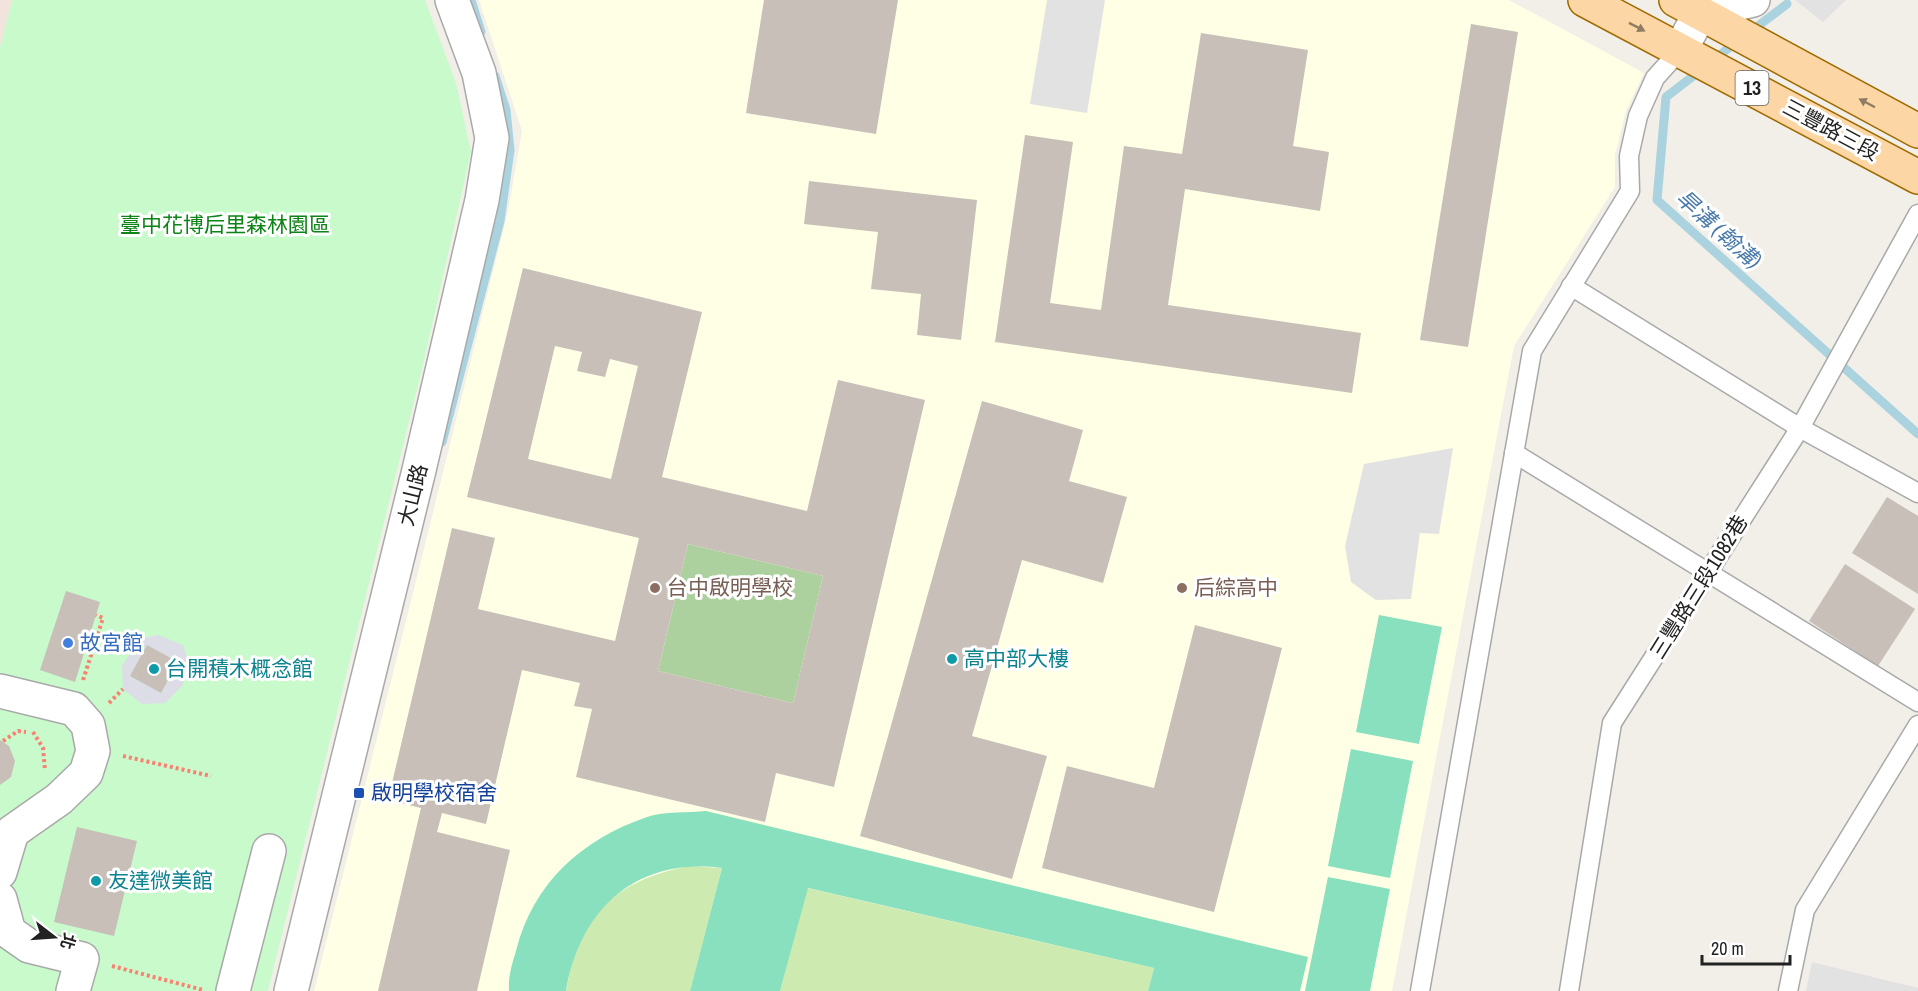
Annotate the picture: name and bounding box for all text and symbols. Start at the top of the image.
one-way arrow [1628,21,1646,31]
road number: 13 [1736,71,1768,105]
street label: 三豐路三段 [1778,92,1884,167]
one-way arrow [1858,98,1875,108]
water label: 旱溝 (翰溝) [1670,183,1768,275]
park label: 臺中花博后里森林園區 [120,210,330,239]
street label: 大山路 [391,461,434,529]
street label: 三豐路三段1082巷 [1643,509,1754,664]
place label: 台中啟明學校 [667,573,793,602]
place label: 后綜高中 [1194,573,1278,602]
marker: 台中啟明學校 [648,581,662,595]
marker: 后綜高中 [1175,581,1189,595]
place label: 故宮館 [80,628,143,657]
marker: 故宮館 [61,636,75,650]
place label: 高中部大樓 [964,644,1069,673]
marker: 高中部大樓 [945,652,959,666]
place label: 台開積木概念館 [166,654,313,683]
marker: 台開積木概念館 [147,662,161,676]
place label: 啟明學校宿舍 [371,778,497,807]
marker: 啟明學校宿舍 [352,786,366,800]
place label: 友達微美館 [108,866,213,895]
marker: 友達微美館 [89,874,103,888]
north arrow [24,907,84,967]
scale bar [1702,928,1790,966]
text: 北 [55,931,81,952]
text: 20 m [1711,936,1744,961]

